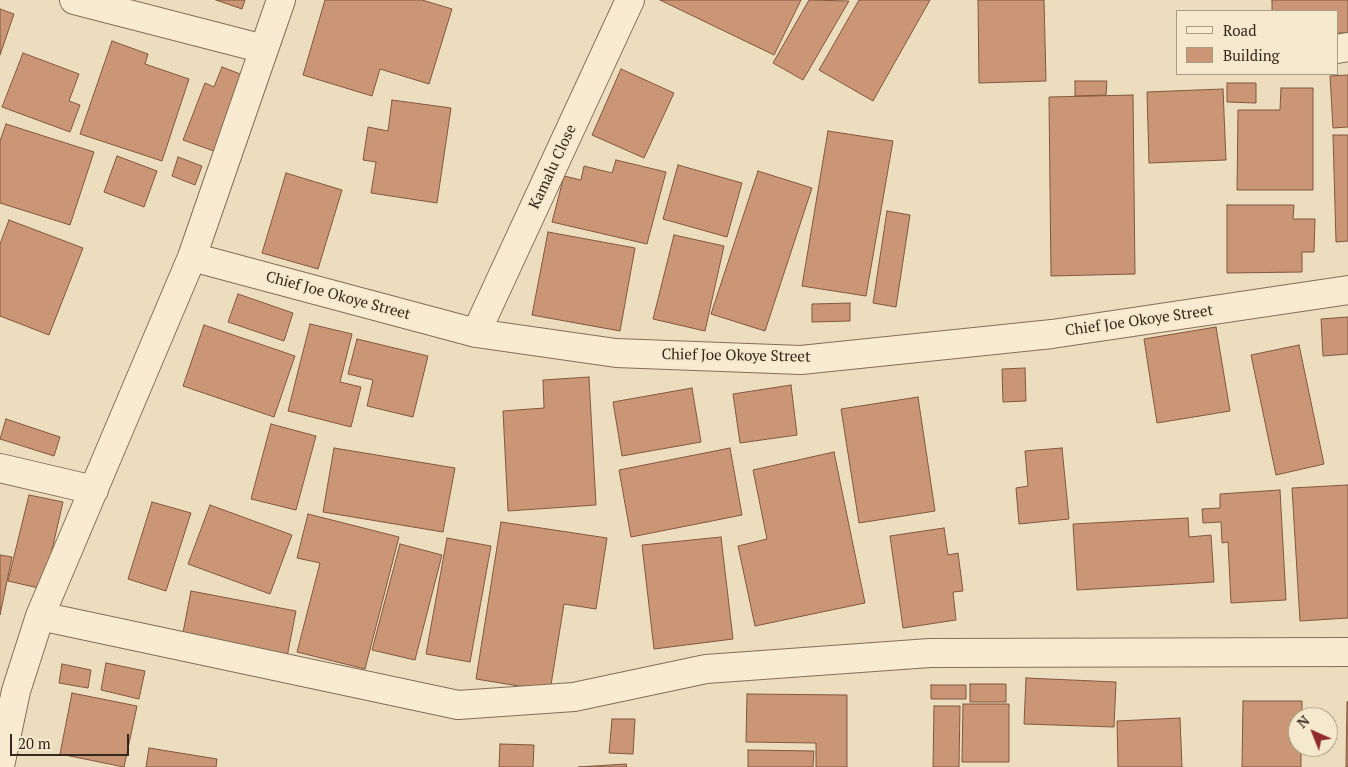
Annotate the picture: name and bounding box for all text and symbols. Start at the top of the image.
legend [1176,10,1338,75]
text: Road [1223,20,1256,40]
text: Building [1223,45,1280,65]
street label: Kamalu Close [526,122,580,212]
street label: Chief Joe Okoye Street [264,268,412,324]
street label: Chief Joe Okoye Street [1064,302,1214,340]
street label: Chief Joe Okoye Street [661,346,811,366]
north arrow [1288,707,1338,757]
text: N [1293,711,1313,732]
scale bar [12,724,131,756]
text: 20 m [18,733,51,753]

